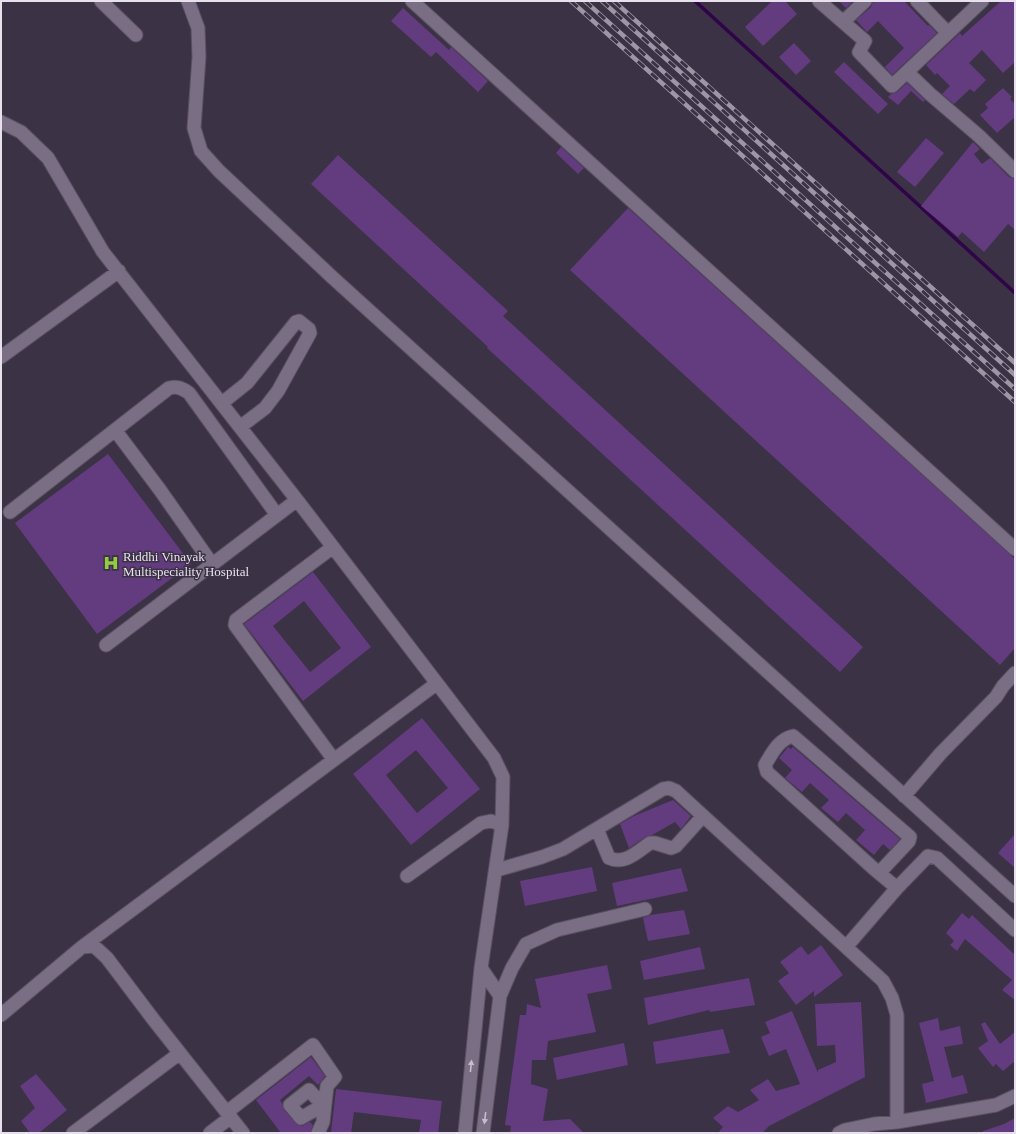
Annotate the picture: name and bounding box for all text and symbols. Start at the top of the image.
place label: Riddhi Vinayak Multispeciality Hospital [123,549,249,579]
hospital icon: Riddhi Vinayak Multispeciality Hospital [102,554,120,572]
one-way arrow [468,1060,474,1072]
one-way arrow [482,1112,488,1124]

